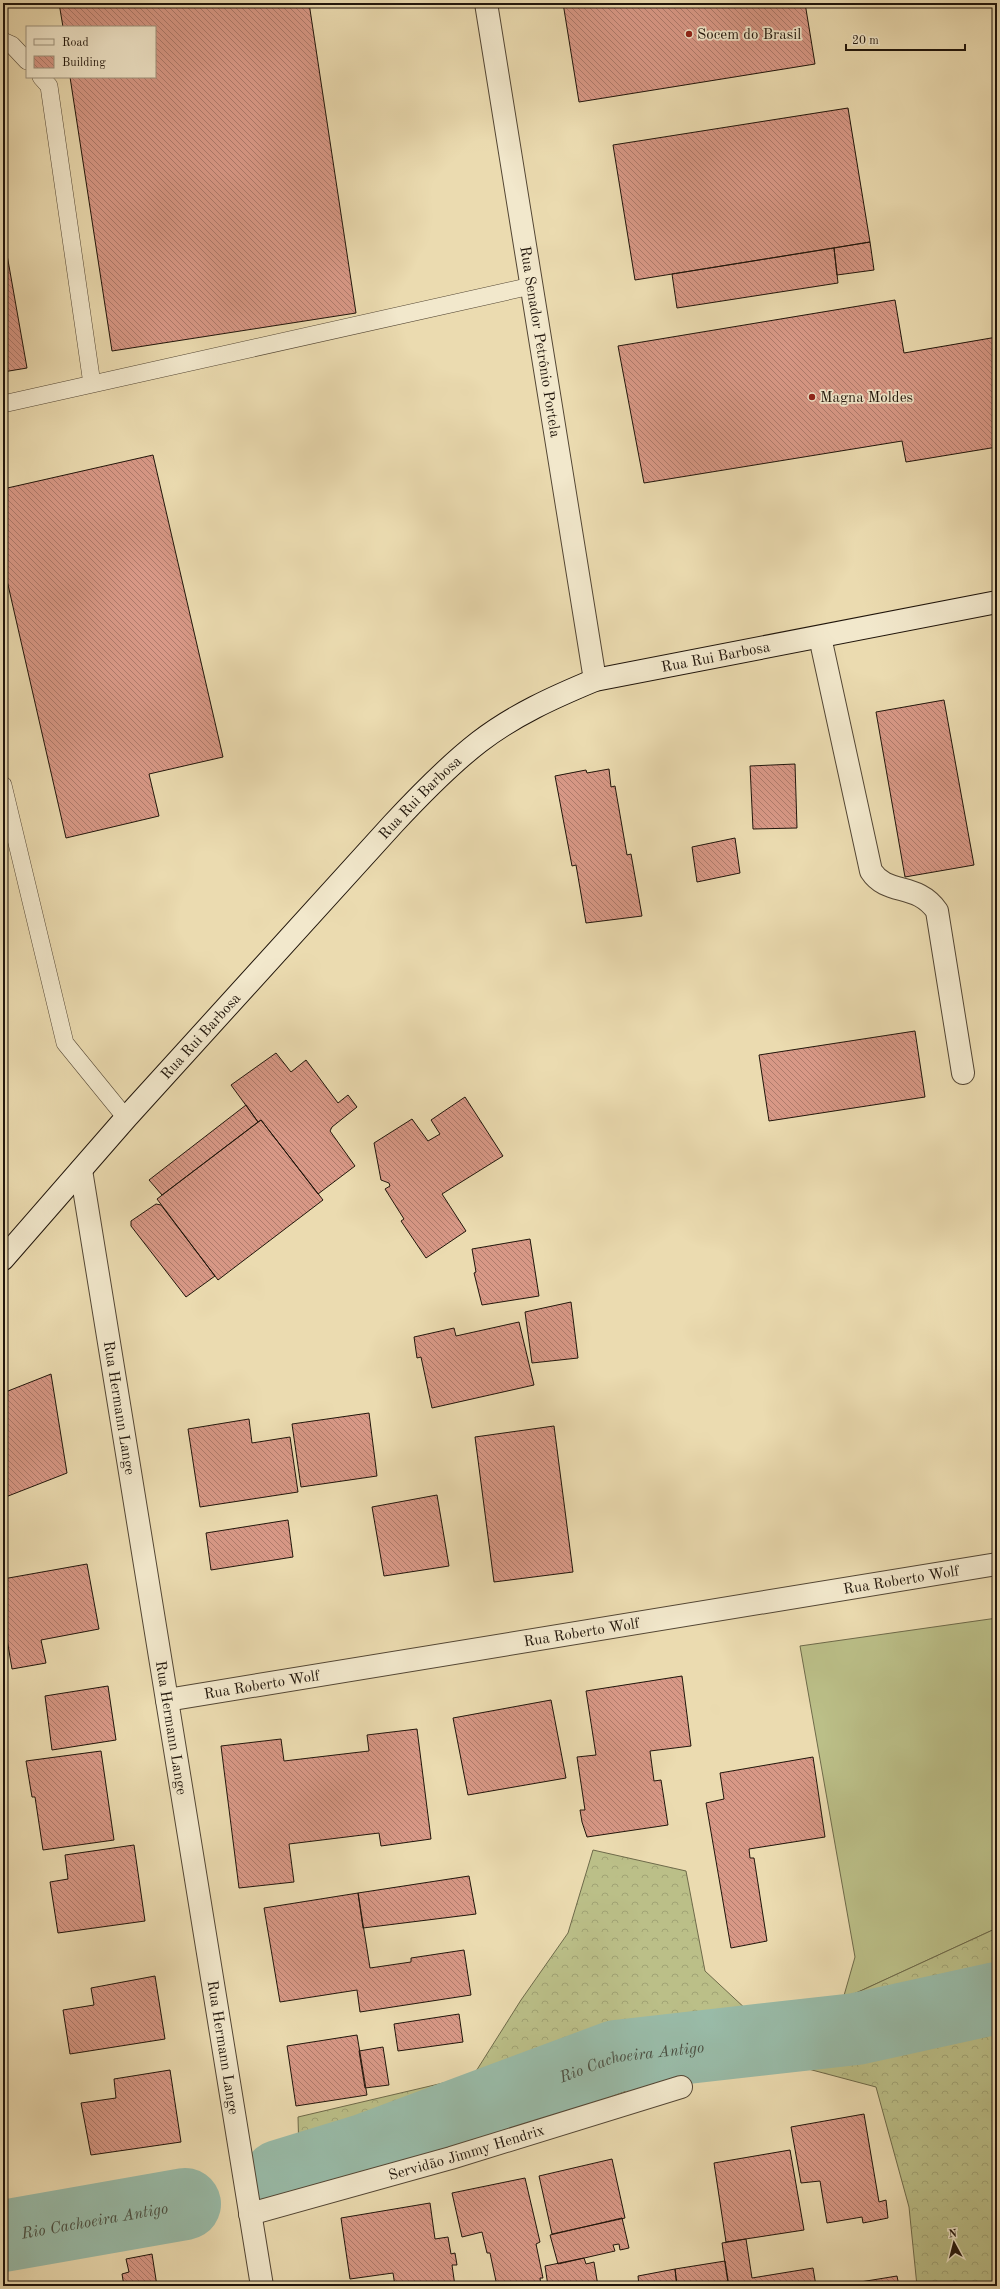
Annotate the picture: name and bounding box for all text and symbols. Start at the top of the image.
legend [26,26,156,78]
scale bar [846,26,965,52]
place label: Socem do Brasil [697,28,801,43]
marker: Socem do Brasil [684,29,694,39]
text: 20 m [852,35,879,47]
text: Road [62,37,89,49]
text: Building [62,57,106,69]
street label: Rua Senador Petrônio Portela [516,245,562,439]
place label: Magna Moldes [820,391,913,406]
marker: Magna Moldes [807,392,817,402]
street label: Rua Rui Barbosa [660,640,772,676]
street label: Rua Rui Barbosa [377,754,465,843]
street label: Rua Rui Barbosa [159,991,245,1083]
street label: Rua Hermann Lange [100,1340,136,1476]
street label: Rua Roberto Wolf [842,1564,962,1598]
street label: Rua Roberto Wolf [523,1617,642,1650]
street label: Rua Hermann Lange [152,1660,188,1796]
street label: Rua Roberto Wolf [203,1669,322,1703]
street label: Rua Hermann Lange [204,1980,240,2116]
water label: Rio Cachoeira Antigo [557,2040,705,2087]
street label: Servidão Jimmy Hendrix [387,2123,547,2184]
water label: Rio Cachoeira Antigo [19,2201,170,2243]
north arrow [934,2223,974,2263]
text: N [948,2229,958,2241]

